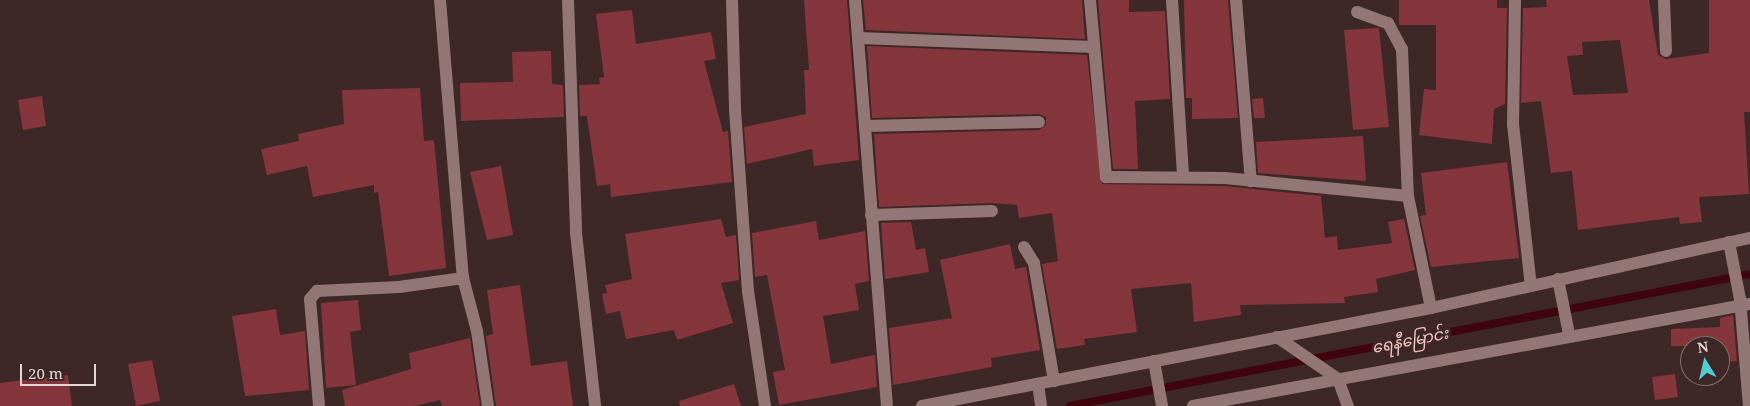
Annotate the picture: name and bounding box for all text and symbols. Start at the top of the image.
water label: ရေနီမြောင်း [1370,323,1450,357]
north arrow [1680,336,1730,386]
text: N [1696,336,1710,357]
scale bar [22,354,99,386]
text: 20 m [28,363,63,383]

